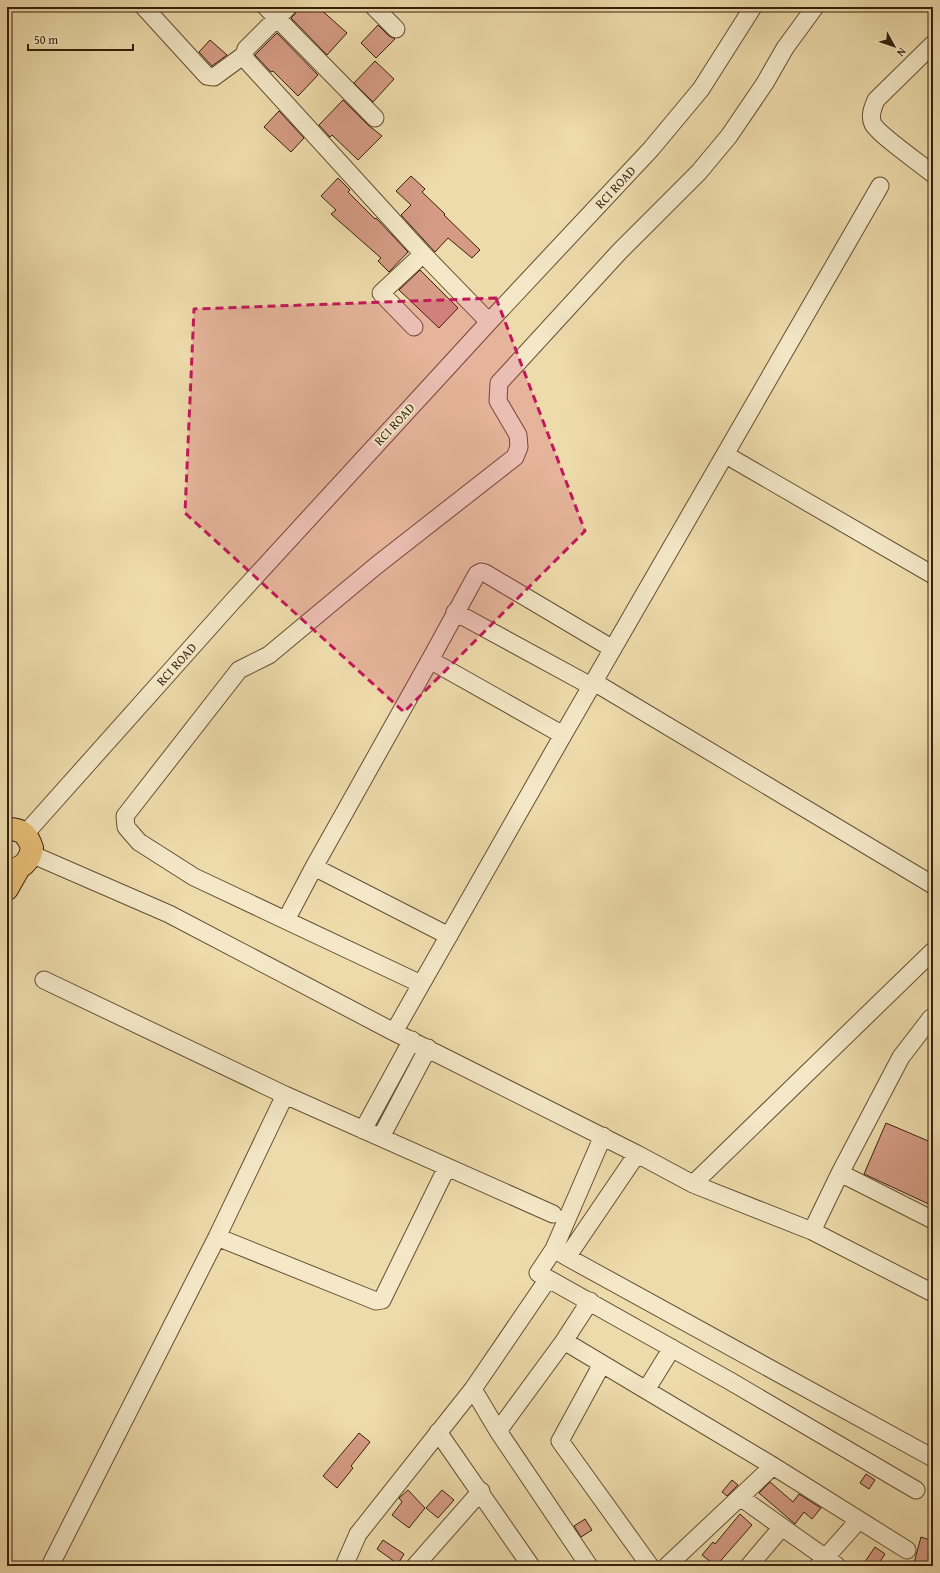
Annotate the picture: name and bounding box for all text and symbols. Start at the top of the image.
scale bar [28,26,133,52]
north arrow [874,26,914,66]
text: 50 m [34,31,58,48]
text: N [893,44,910,61]
street label: RCI ROAD [591,162,640,213]
street label: RCI ROAD [370,399,419,450]
street label: RCI ROAD [152,639,201,690]

